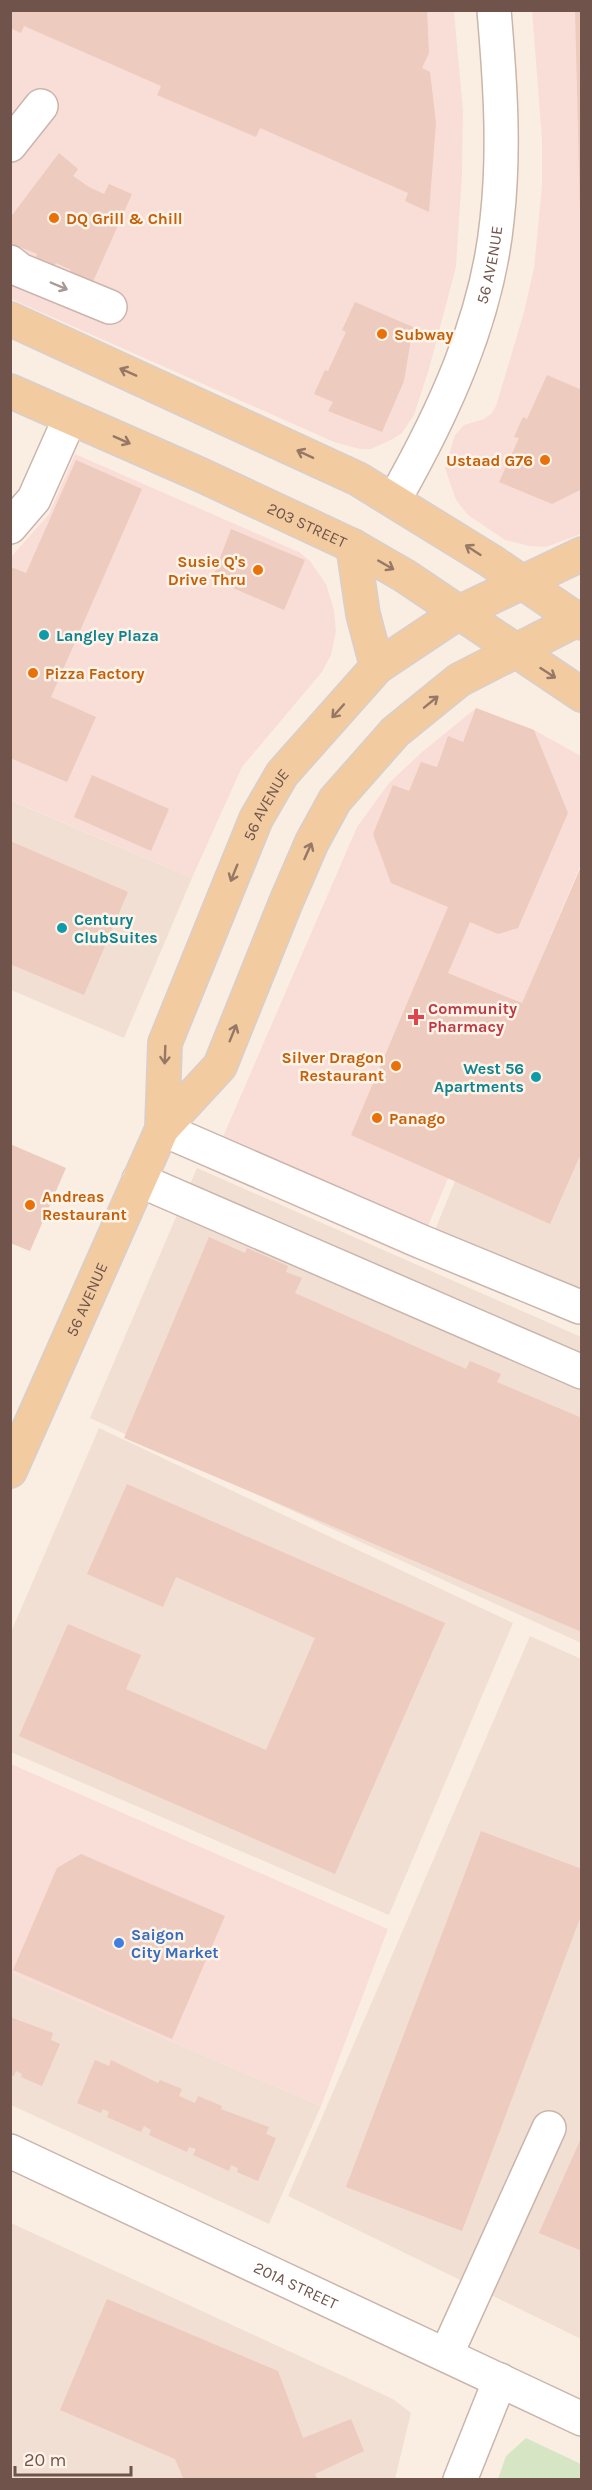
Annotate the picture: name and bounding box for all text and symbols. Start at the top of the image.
place label: DQ Grill & Chill [66,209,183,228]
marker: DQ Grill & Chill [47,211,61,225]
street label: 56 AVENUE [472,225,506,306]
one-way arrow [50,281,68,292]
place label: Subway [394,325,454,344]
marker: Subway [375,327,389,341]
one-way arrow [120,366,138,378]
one-way arrow [112,435,130,446]
one-way arrow [297,448,315,460]
place label: Ustaad G76 [446,451,533,470]
marker: Ustaad G76 [538,453,552,467]
street label: 203 STREET [265,498,350,551]
one-way arrow [465,544,482,556]
place label: Susie Q's Drive Thru [168,552,246,589]
one-way arrow [377,559,394,571]
marker: Susie Q's Drive Thru [251,563,265,577]
place label: Langley Plaza [56,626,159,645]
marker: Langley Plaza [37,628,51,642]
place label: Pizza Factory [45,664,145,683]
marker: Pizza Factory [26,666,40,680]
one-way arrow [539,667,555,679]
one-way arrow [423,696,439,709]
one-way arrow [331,703,345,718]
street label: 56 AVENUE [239,764,292,843]
one-way arrow [303,842,314,860]
one-way arrow [228,864,239,882]
place label: Century ClubSuites [74,910,158,947]
marker: Century ClubSuites [55,921,69,935]
place label: Community Pharmacy [428,999,517,1036]
marker: Community Pharmacy [409,1010,423,1024]
one-way arrow [229,1024,240,1042]
one-way arrow [159,1045,171,1065]
place label: Silver Dragon Restaurant [282,1048,384,1085]
marker: Silver Dragon Restaurant [389,1059,403,1073]
place label: West 56 Apartments [434,1059,524,1096]
marker: West 56 Apartments [529,1070,543,1084]
place label: Panago [389,1109,445,1128]
marker: Panago [370,1111,384,1125]
place label: Andreas Restaurant [42,1187,127,1224]
marker: Andreas Restaurant [23,1198,37,1212]
street label: 56 AVENUE [62,1259,111,1339]
place label: Saigon City Market [131,1925,219,1962]
marker: Saigon City Market [112,1936,126,1950]
street label: 201A STREET [251,2257,341,2313]
scale bar [15,2439,130,2477]
text: 20 m [24,2449,66,2471]

